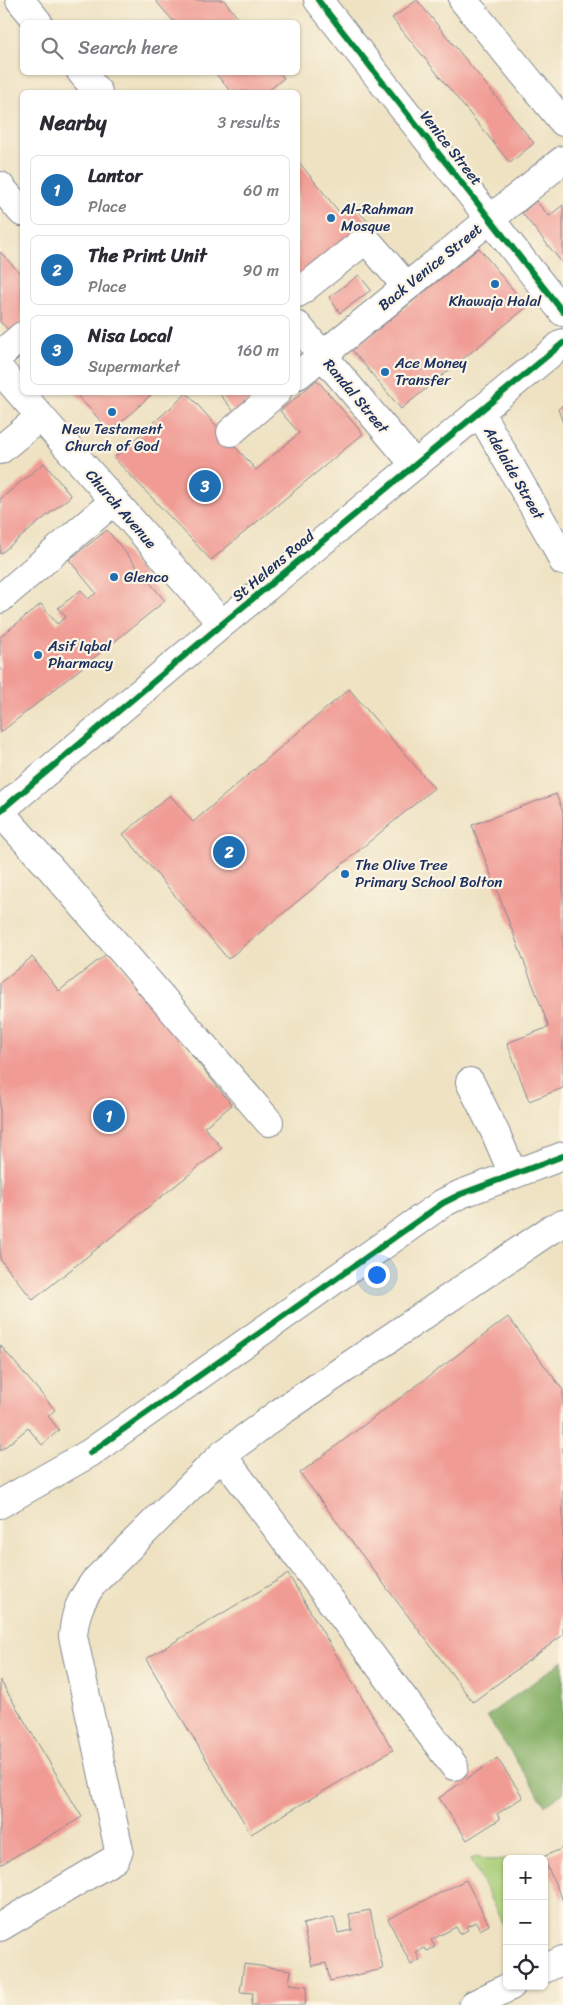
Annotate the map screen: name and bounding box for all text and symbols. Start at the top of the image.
search box [20,20,300,75]
text: Search here [78,31,178,64]
icon: search [38,34,66,62]
text: Nearby [40,104,106,142]
street label: Venice Street [413,105,489,192]
text: 3 results [217,108,280,137]
text: Lantor [88,159,142,192]
text: 1 [54,176,60,205]
text: 60 m [243,176,279,205]
text: Place [88,192,127,221]
place label: Al-Rahman Mosque [340,196,414,239]
marker: Al-Rahman Mosque [325,212,337,224]
street label: Back Venice Street [372,216,488,317]
text: The Print Unit [88,239,207,272]
text: 2 [52,256,62,285]
text: 90 m [243,256,279,285]
text: Place [88,272,127,301]
marker: Khawaja Halal [489,278,501,290]
place label: Khawaja Halal [449,288,542,314]
text: Nisa Local [88,319,172,352]
text: 3 [53,336,61,365]
text: 160 m [236,336,279,365]
place label: Ace Money Transfer [394,350,467,393]
text: Supermarket [88,352,180,381]
street label: Randal Street [317,353,396,440]
marker: Ace Money Transfer [379,366,391,378]
marker: New Testament Church of God [106,406,118,418]
place label: New Testament Church of God [62,416,163,459]
street label: Adelaide Street [476,421,552,525]
street label: Church Avenue [79,463,163,555]
pin: 3 [189,467,221,505]
street label: St Helens Road [226,523,321,608]
place label: Glenco [124,564,169,590]
marker: Glenco [108,571,120,583]
place label: Asif Iqbal Pharmacy [47,633,113,676]
marker: Asif Iqbal Pharmacy [32,649,44,661]
pin: 2 [213,833,245,871]
place label: The Olive Tree Primary School Bolton [355,852,502,895]
marker: The Olive Tree Primary School Bolton [339,868,351,880]
pin: 1 [93,1097,125,1135]
your location [364,1262,390,1288]
map controls [503,1855,548,1990]
button: + [503,1855,548,1900]
button: − [503,1900,548,1945]
button: locate [503,1945,548,1990]

